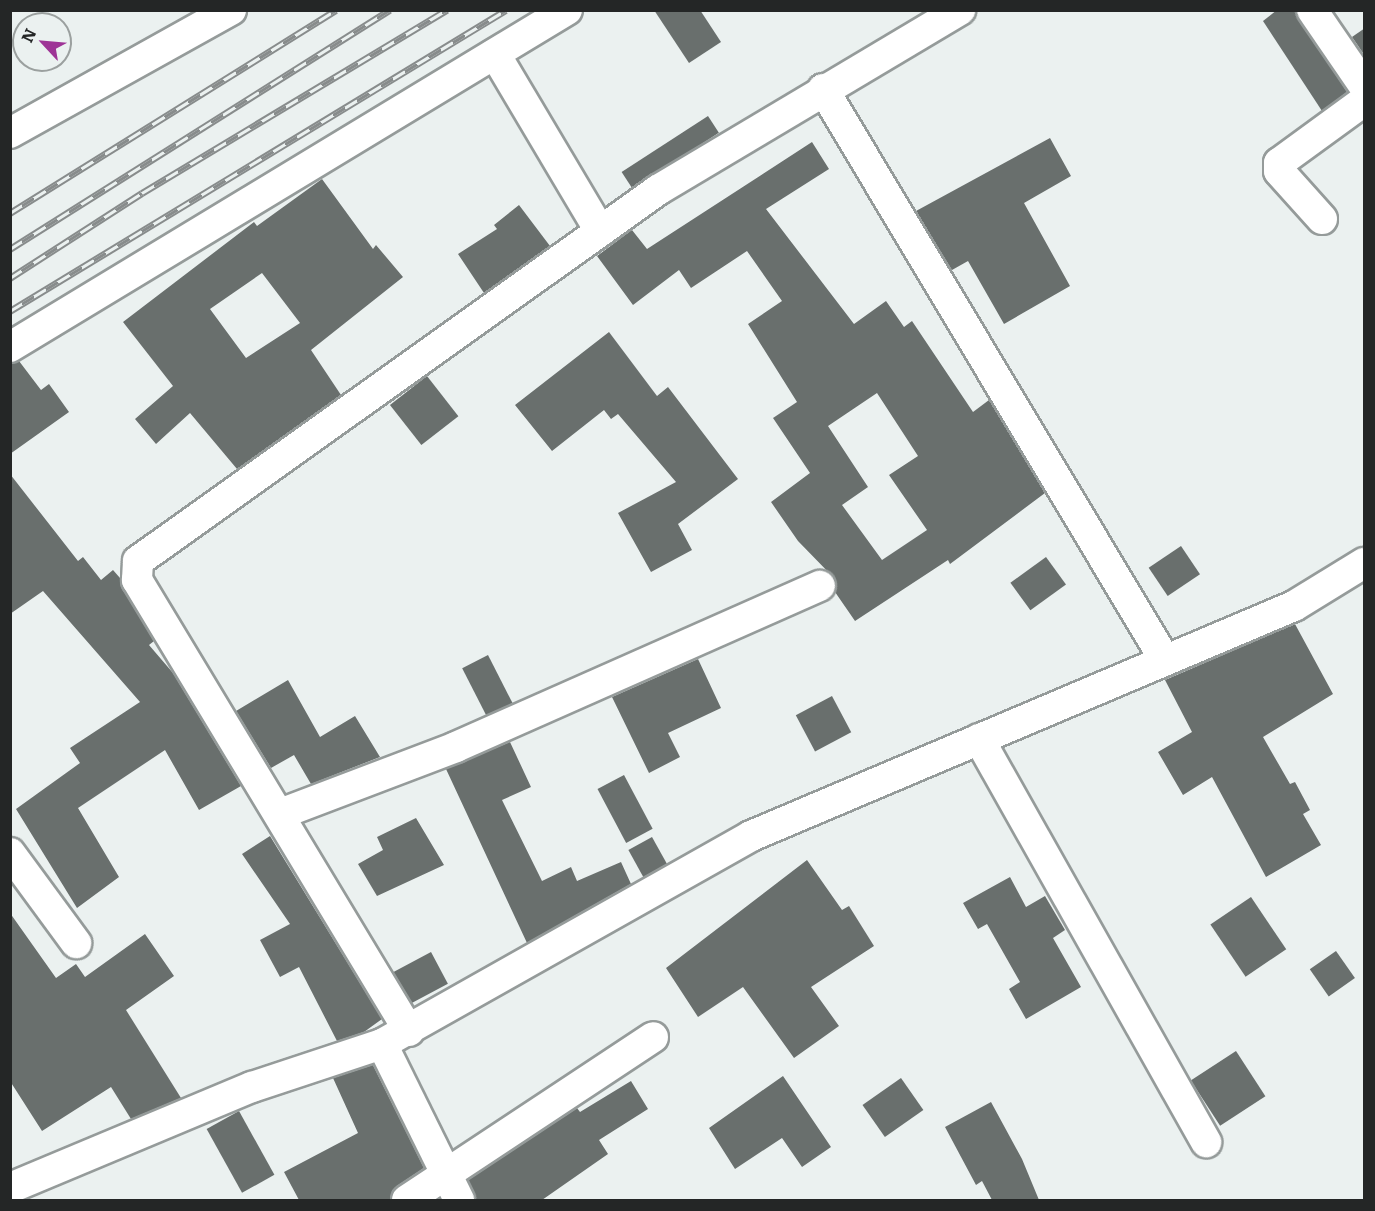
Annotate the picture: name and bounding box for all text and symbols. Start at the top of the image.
north arrow [12,12,72,72]
text: N [14,24,41,46]

